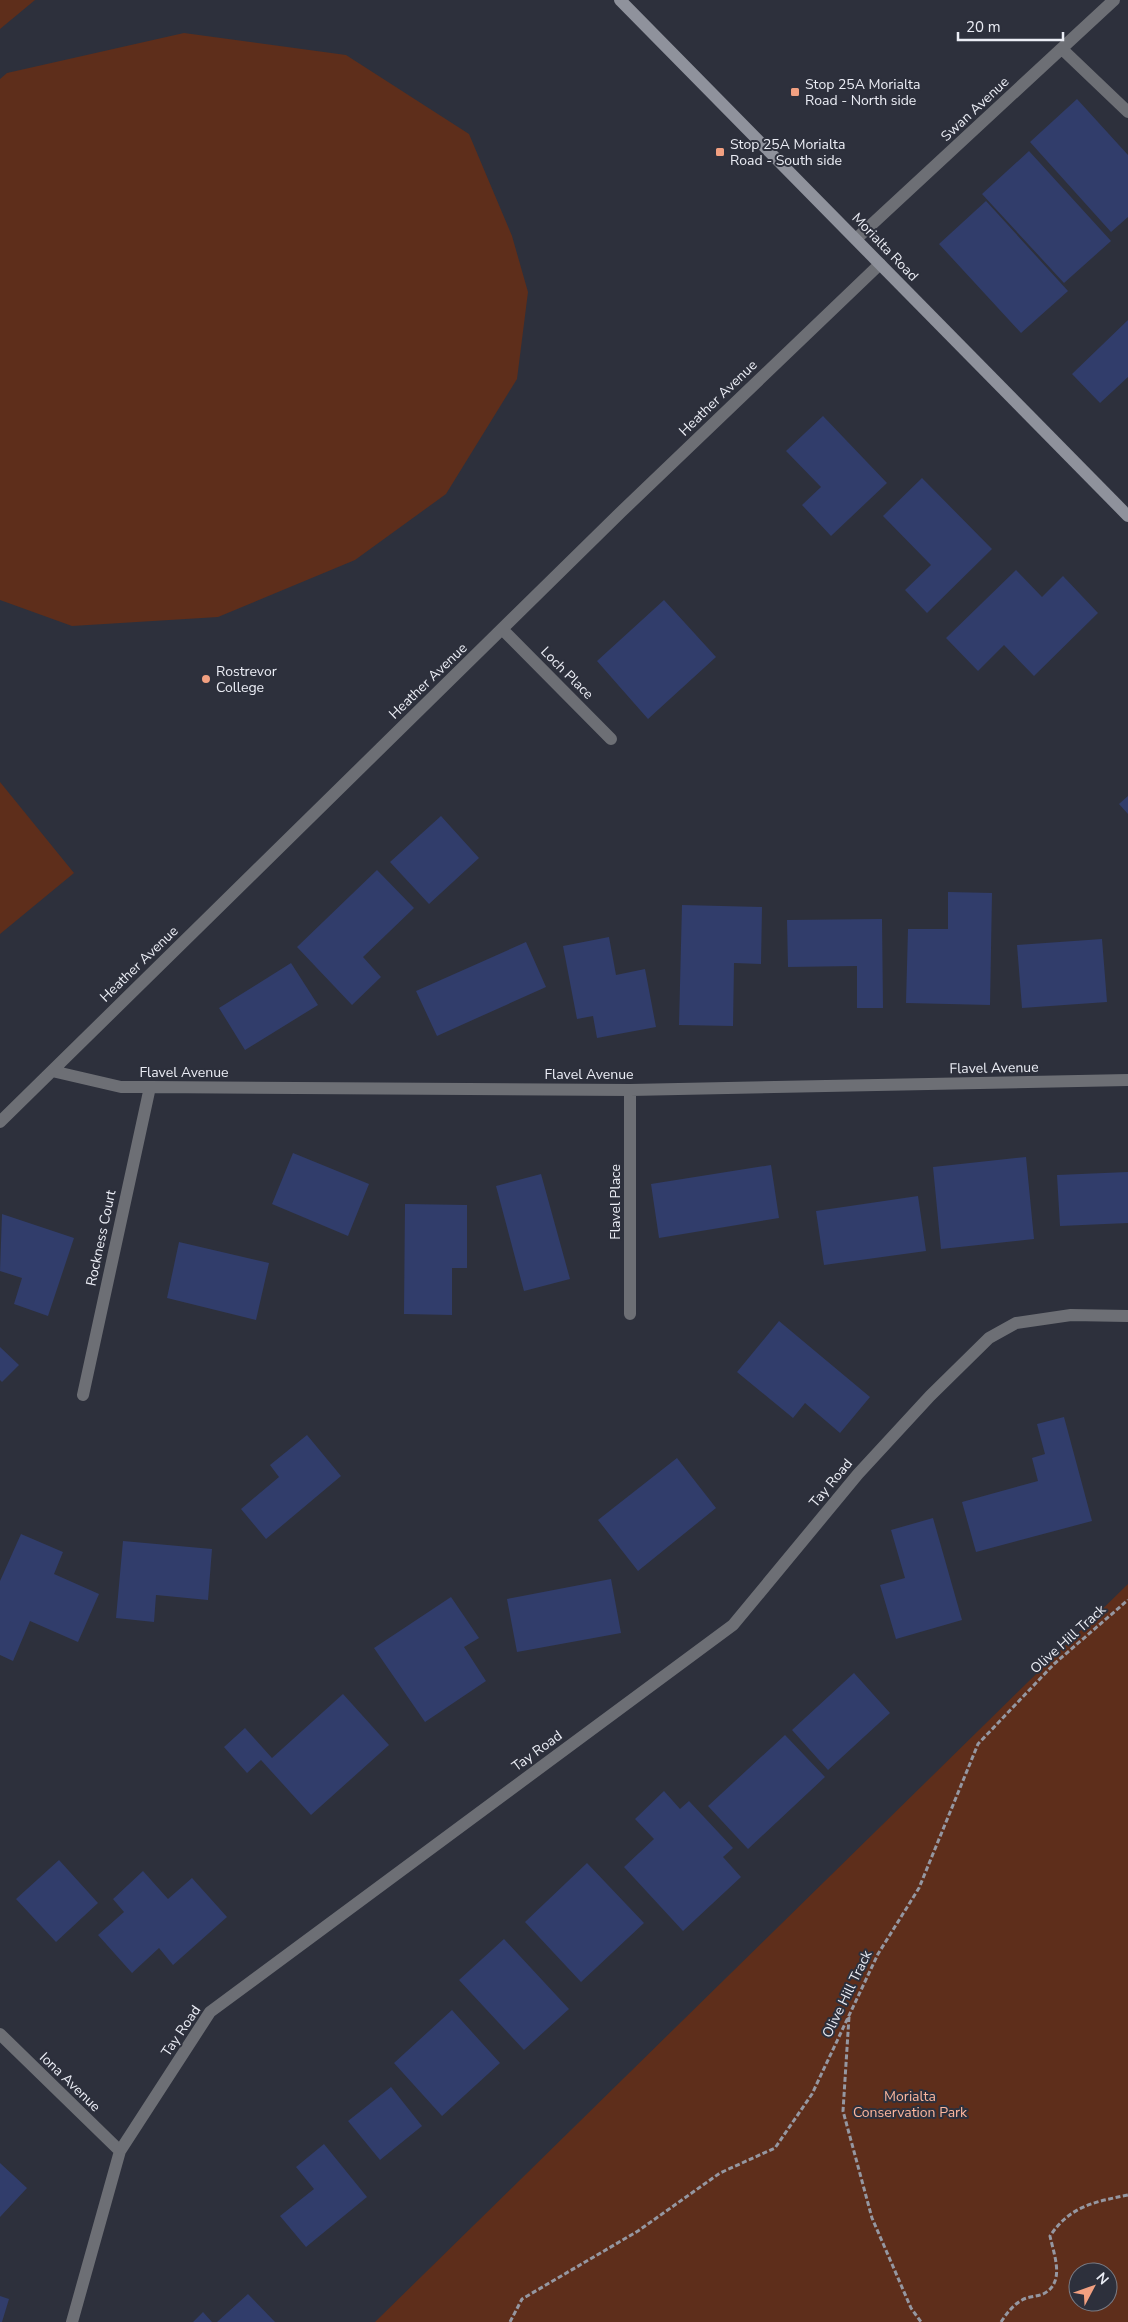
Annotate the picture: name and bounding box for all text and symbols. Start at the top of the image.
scale bar [958,10,1063,42]
text: 20 m [966,17,1001,37]
street label: Swan Avenue [937,72,1013,146]
place label: Stop 25A Morialta Road - North side [805,75,920,110]
marker: Stop 25A Morialta Road - North side [789,86,801,98]
place label: Stop 25A Morialta Road - South side [730,135,845,170]
marker: Stop 25A Morialta Road - South side [714,146,726,158]
street label: Morialta Road [848,209,922,285]
street label: Heather Avenue [675,356,761,440]
street label: Heather Avenue [385,639,471,723]
street label: Loch Place [536,642,598,704]
place label: Rostrevor College [216,662,277,697]
marker: Rostrevor College [200,673,212,685]
street label: Heather Avenue [96,922,182,1006]
street label: Flavel Avenue [949,1058,1039,1078]
street label: Flavel Avenue [139,1063,229,1082]
street label: Flavel Avenue [544,1065,634,1084]
street label: Flavel Place [606,1164,625,1240]
street label: Rockness Court [82,1188,120,1288]
street label: Tay Road [805,1455,857,1511]
street label: Olive Hill Track [1026,1599,1110,1678]
street label: Tay Road [508,1726,566,1776]
street label: Olive Hill Track [818,1946,877,2041]
street label: Tay Road [157,2002,205,2060]
street label: Iona Avenue [35,2048,105,2116]
park label: Morialta Conservation Park [853,2087,968,2122]
north arrow [1068,2262,1118,2312]
text: N [1092,2269,1113,2289]

